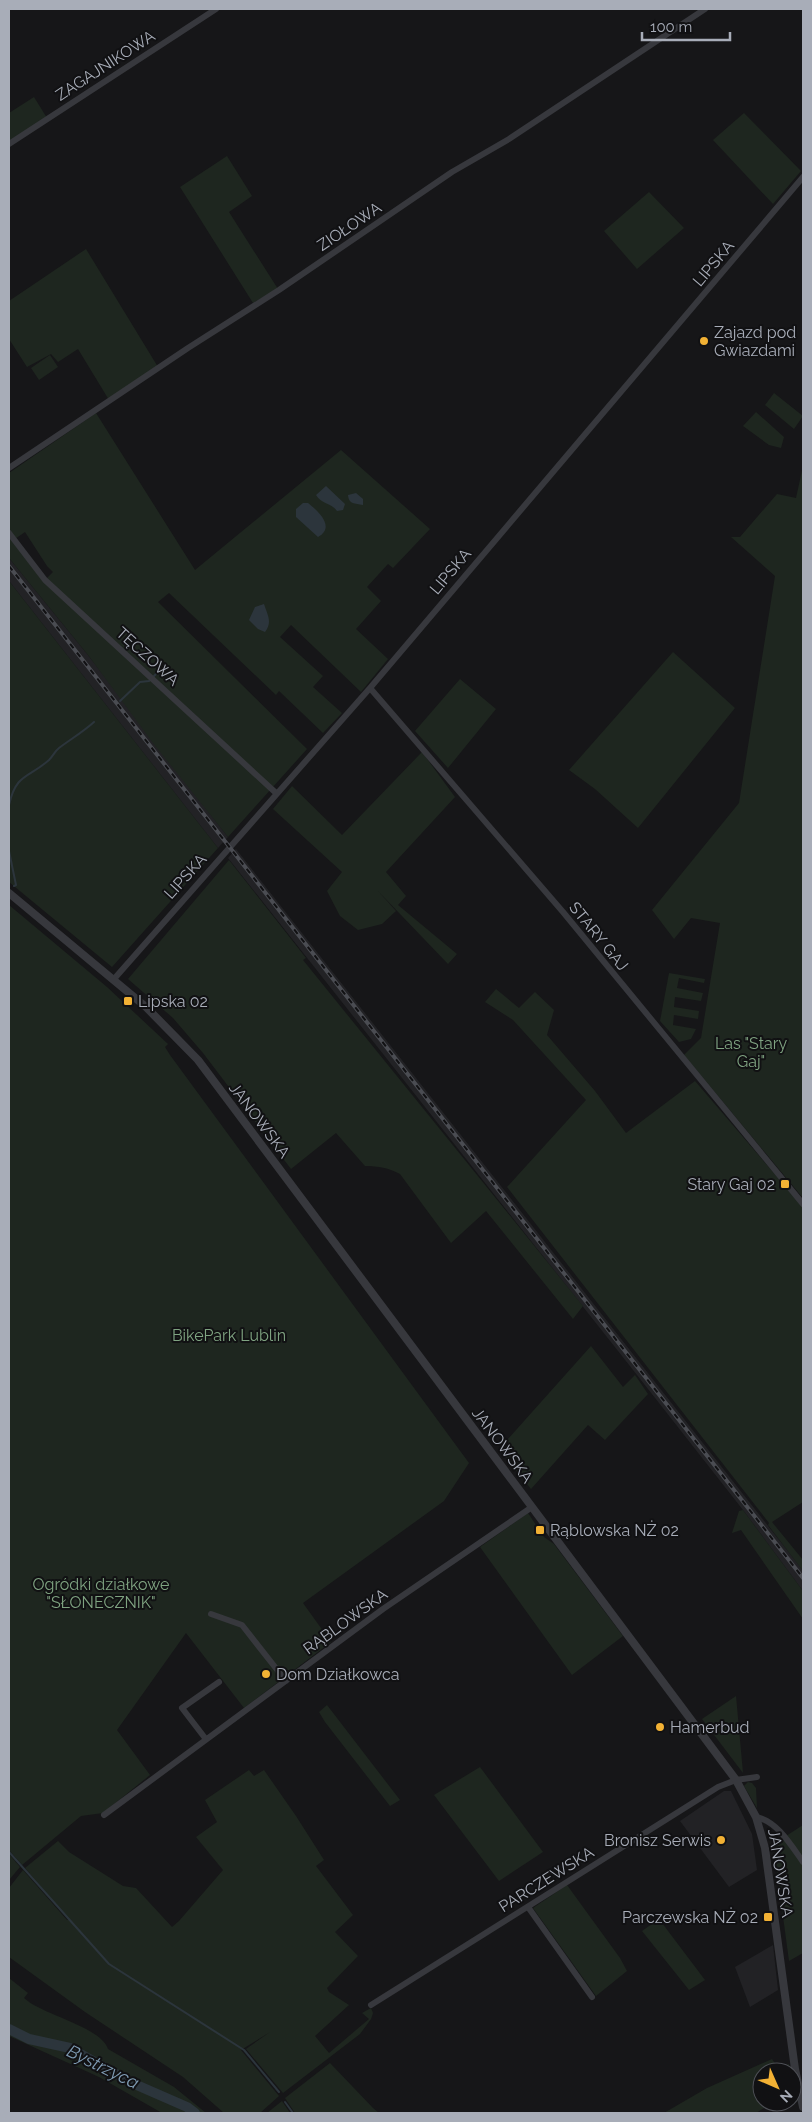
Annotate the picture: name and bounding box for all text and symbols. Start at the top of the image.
scale bar [642,10,730,42]
text: 100 m [650,18,692,36]
street label: ZAGAJNIKOWA [52,26,159,105]
street label: ZIOŁOWA [314,198,385,255]
street label: LIPSKA [689,236,738,290]
place label: Zajazd pod Gwiazdami [714,323,796,360]
marker: Zajazd pod Gwiazdami [698,335,710,347]
street label: LIPSKA [426,544,475,598]
street label: TĘCZOWA [112,623,183,690]
street label: LIPSKA [160,850,211,903]
street label: STARY GAJ [565,898,632,975]
place label: Lipska 02 [138,992,208,1011]
marker: Lipska 02 [122,995,134,1007]
park label: Las "Stary Gaj" [715,1034,787,1071]
street label: JANOWSKA [225,1079,294,1162]
place label: Stary Gaj 02 [687,1175,775,1194]
marker: Stary Gaj 02 [779,1178,791,1190]
park label: BikePark Lublin [172,1326,286,1345]
street label: JANOWSKA [468,1404,537,1487]
place label: Rąblowska NŻ 02 [550,1520,679,1540]
marker: Rąblowska NŻ 02 [534,1524,546,1536]
park label: Ogródki działkowe "SŁONECZNIK" [33,1575,169,1612]
street label: RĄBLOWSKA [299,1584,391,1658]
place label: Dom Działkowca [276,1665,399,1684]
marker: Dom Działkowca [260,1668,272,1680]
place label: Hamerbud [670,1718,750,1737]
marker: Hamerbud [654,1721,666,1733]
street label: JANOWSKA [764,1827,797,1919]
place label: Bronisz Serwis [604,1831,711,1850]
marker: Bronisz Serwis [715,1834,727,1846]
street label: PARCZEWSKA [495,1843,597,1916]
place label: Parczewska NŻ 02 [622,1907,758,1927]
marker: Parczewska NŻ 02 [762,1911,774,1923]
water label: Bystrzyca [64,2040,143,2093]
north arrow [752,2062,802,2112]
text: N [777,2087,796,2106]

